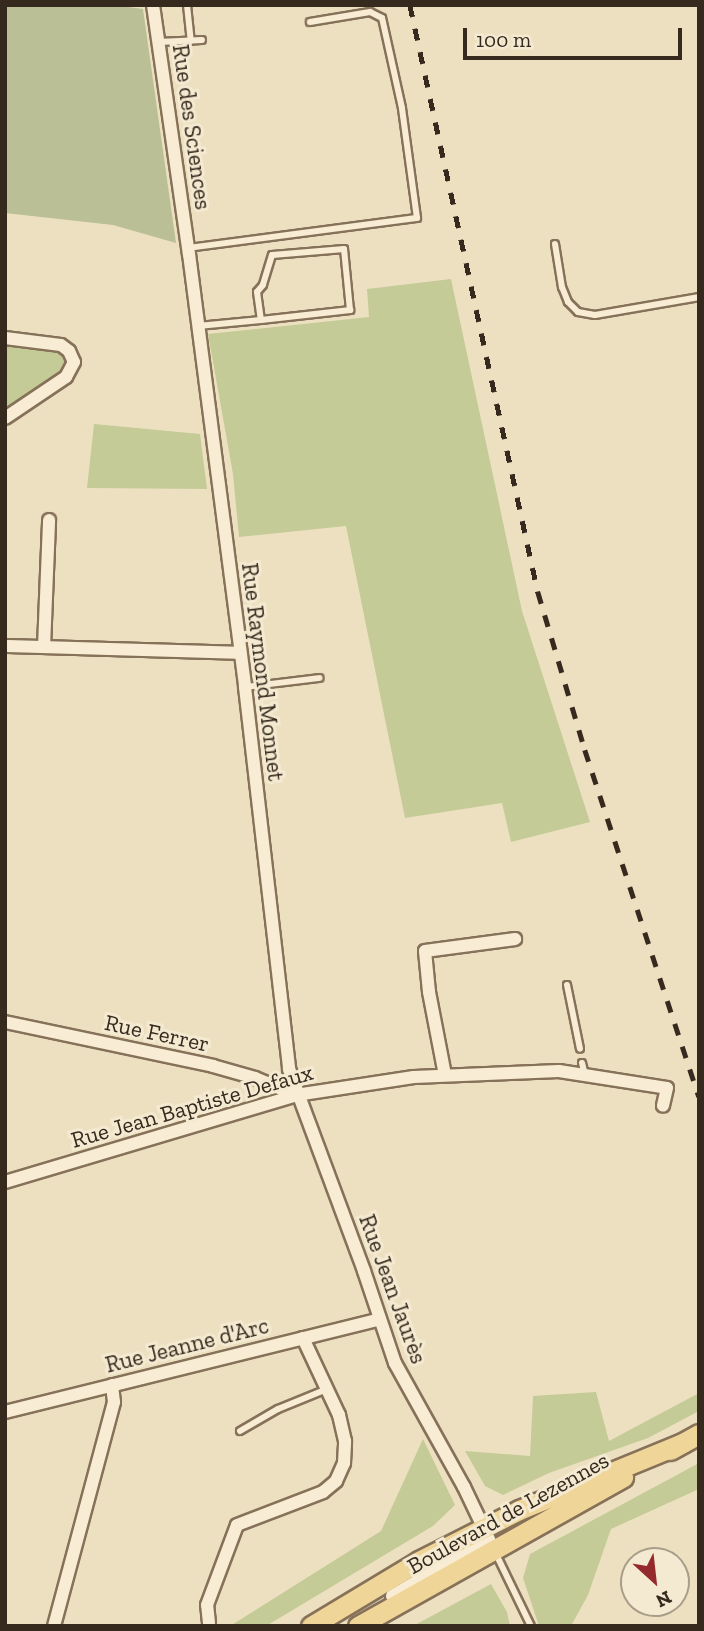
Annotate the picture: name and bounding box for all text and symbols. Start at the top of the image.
scale bar [466,14,685,58]
text: 100 m [476,27,531,52]
street label: Rue des Sciences [167,43,217,211]
street label: Rue Raymond Monnet [236,561,290,783]
street label: Rue Ferrer [102,1008,212,1058]
street label: Rue Jean Baptiste Defaux [68,1058,316,1154]
street label: Rue Jean Jaurès [353,1210,433,1368]
street label: Rue Jeanne d'Arc [102,1311,272,1379]
street label: Boulevard de Lezennes [402,1446,614,1580]
north arrow [620,1547,690,1617]
text: N [652,1586,676,1613]

